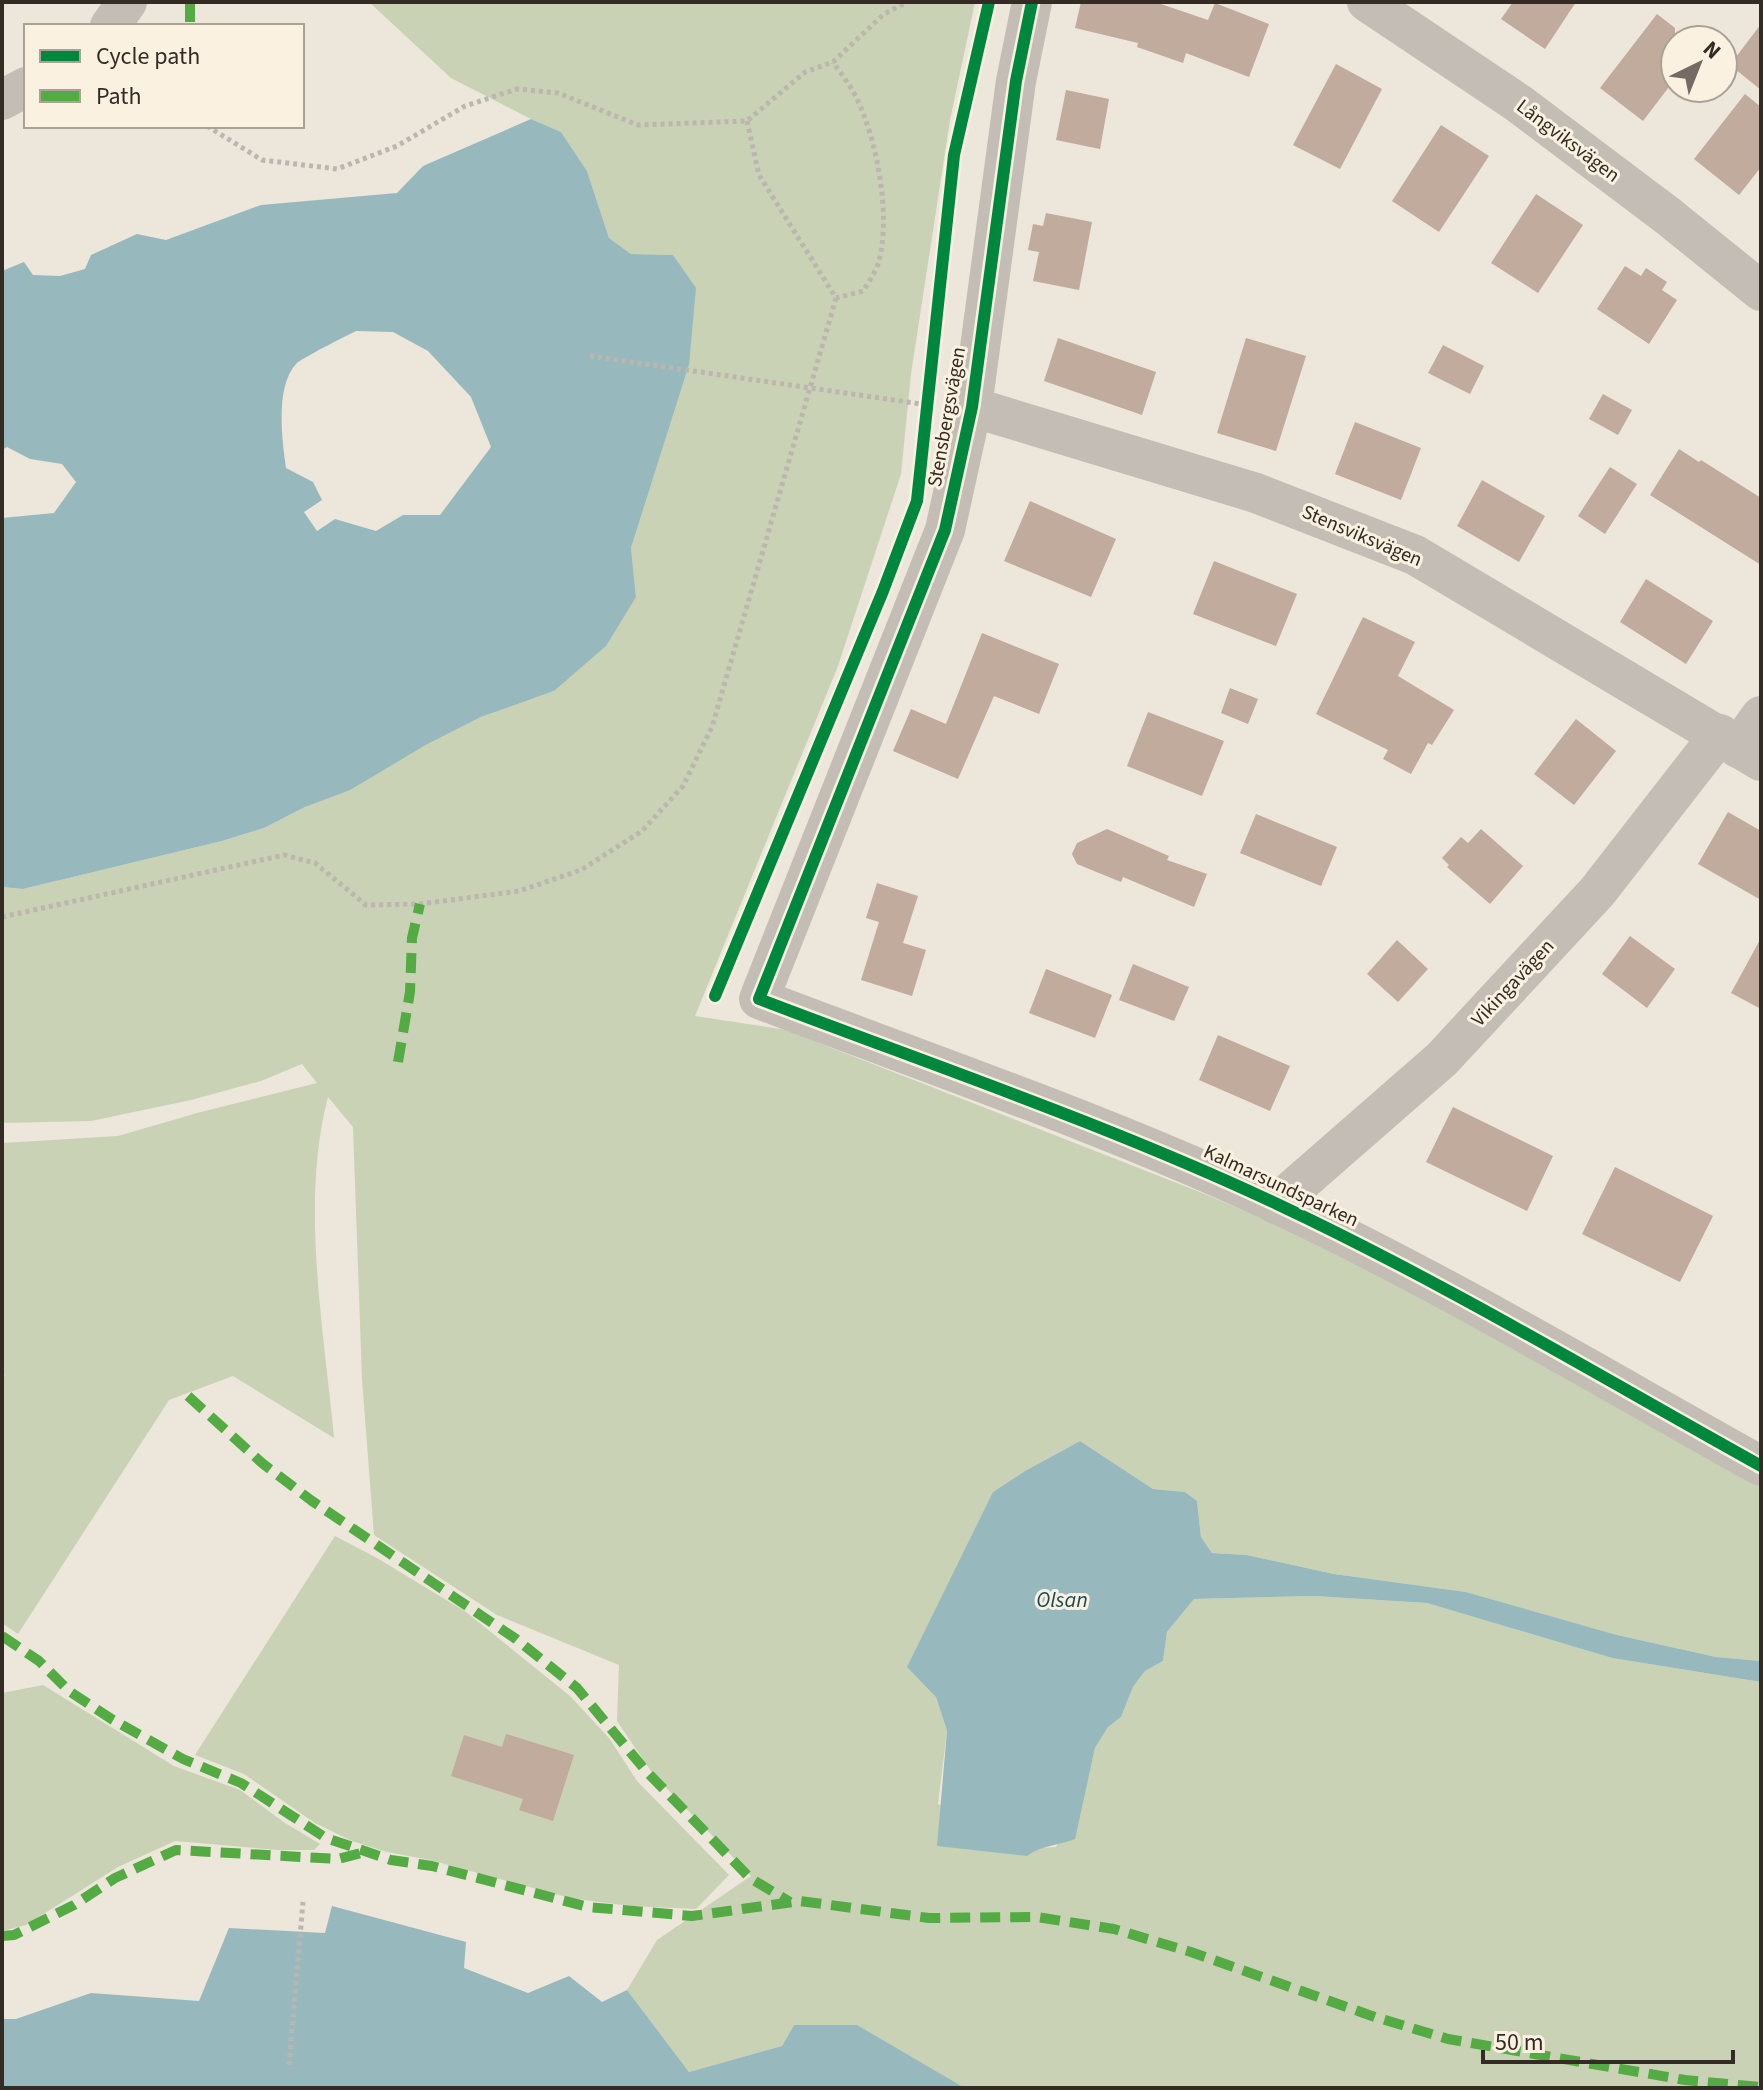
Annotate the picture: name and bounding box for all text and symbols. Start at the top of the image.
legend [24,24,304,128]
north arrow [1659,24,1739,104]
text: N [1696,33,1728,67]
text: Cycle path [96,39,200,74]
text: Path [96,79,142,114]
street label: Långviksvägen [1510,93,1626,189]
street label: Stensbergsvägen [921,345,973,489]
street label: Stensviksvägen [1298,498,1426,574]
street label: Vikingavägen [1465,933,1561,1033]
street label: Kalmarsundsparken [1199,1138,1363,1234]
water label: Olsan [1036,1584,1088,1616]
scale bar [1483,2014,1733,2064]
text: 50 m [1495,2025,1544,2060]

